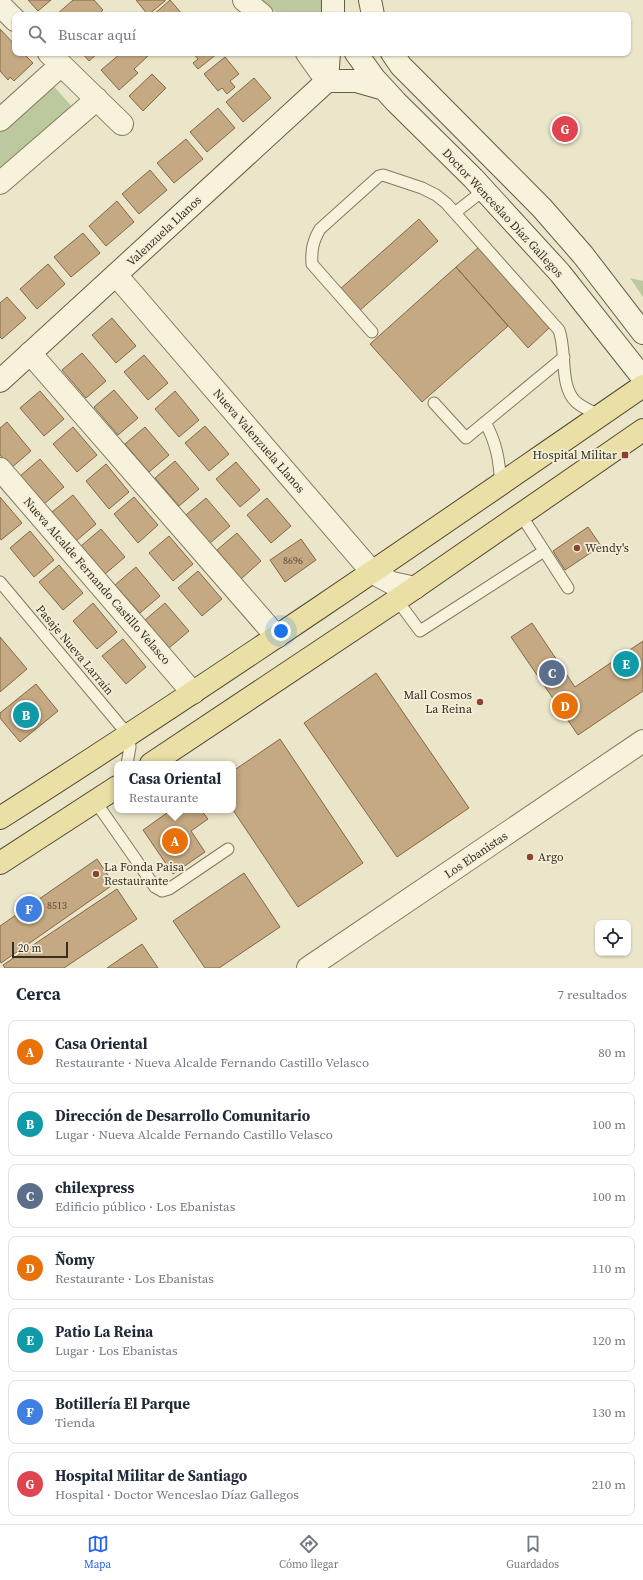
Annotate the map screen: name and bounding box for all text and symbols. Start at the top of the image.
search box [12,12,631,56]
icon: search [26,23,48,45]
text: Buscar aquí [58,24,136,45]
pin: G [552,114,578,144]
street label: Doctor Wenceslao Díaz Gallegos [439,145,567,281]
street label: Valenzuela Llanos [123,192,205,270]
street label: Nueva Valenzuela Llanos [209,386,309,496]
place label: Hospital Militar [533,447,617,463]
marker: Hospital Militar [620,450,630,460]
street label: Nueva Alcalde Fernando Castillo Velasco [20,494,174,668]
place label: Wendy's [585,540,629,556]
marker: Wendy's [572,543,582,553]
house number: 8696 [283,554,303,567]
street label: Pasaje Nueva Larraín [33,602,117,698]
your location [271,621,291,641]
pin: E [613,649,639,679]
pin: C [539,658,565,688]
place label: Mall Cosmos La Reina [403,687,473,717]
pin: D [552,691,578,721]
marker: Mall Cosmos La Reina [475,697,485,707]
pin: B [13,700,39,730]
popup [114,761,236,813]
text: Casa Oriental [129,768,221,789]
text: Restaurante [129,789,198,806]
pin: A [162,826,188,856]
street label: Los Ebanistas [441,828,511,882]
place label: Argo [538,849,564,865]
marker: Argo [525,852,535,862]
place label: La Fonda Paisa Restaurante [104,859,185,889]
marker: La Fonda Paisa Restaurante [91,869,101,879]
pin: F [16,894,42,924]
house number: 8513 [47,899,67,912]
map controls [595,920,631,956]
button: locate [595,920,631,956]
scale bar [12,940,68,959]
text: 20 m [18,941,41,956]
text: Cerca [16,982,61,1006]
text: 7 resultados [557,986,627,1003]
text: Casa Oriental [55,1033,148,1054]
text: A [26,1044,34,1061]
text: 80 m [598,1044,626,1061]
text: Restaurante · Nueva Alcalde Fernando Castillo Velasco [55,1054,369,1071]
text: Dirección de Desarrollo Comunitario [55,1105,310,1126]
text: B [26,1116,34,1133]
text: 100 m [592,1116,626,1133]
text: Lugar · Nueva Alcalde Fernando Castillo Velasco [55,1126,333,1143]
text: chilexpress [55,1177,134,1198]
text: C [26,1188,34,1205]
text: 100 m [592,1188,626,1205]
text: Edificio público · Los Ebanistas [55,1198,235,1215]
text: Ñomy [55,1249,95,1270]
text: D [25,1260,35,1277]
text: 110 m [592,1260,626,1277]
text: Restaurante · Los Ebanistas [55,1270,214,1287]
text: Patio La Reina [55,1321,153,1342]
text: E [26,1332,34,1349]
text: 120 m [592,1332,626,1349]
text: Lugar · Los Ebanistas [55,1342,178,1359]
text: Botillería El Parque [55,1393,190,1414]
text: F [26,1404,34,1421]
text: 130 m [592,1404,626,1421]
text: Tienda [55,1414,95,1431]
text: Hospital Militar de Santiago [55,1465,247,1486]
text: G [26,1476,34,1493]
text: 210 m [592,1476,626,1493]
text: Hospital · Doctor Wenceslao Díaz Gallegos [55,1486,299,1503]
tab: Mapa [84,1533,111,1572]
tab: Cómo llegar [279,1533,338,1572]
tab: Guardados [506,1533,559,1572]

